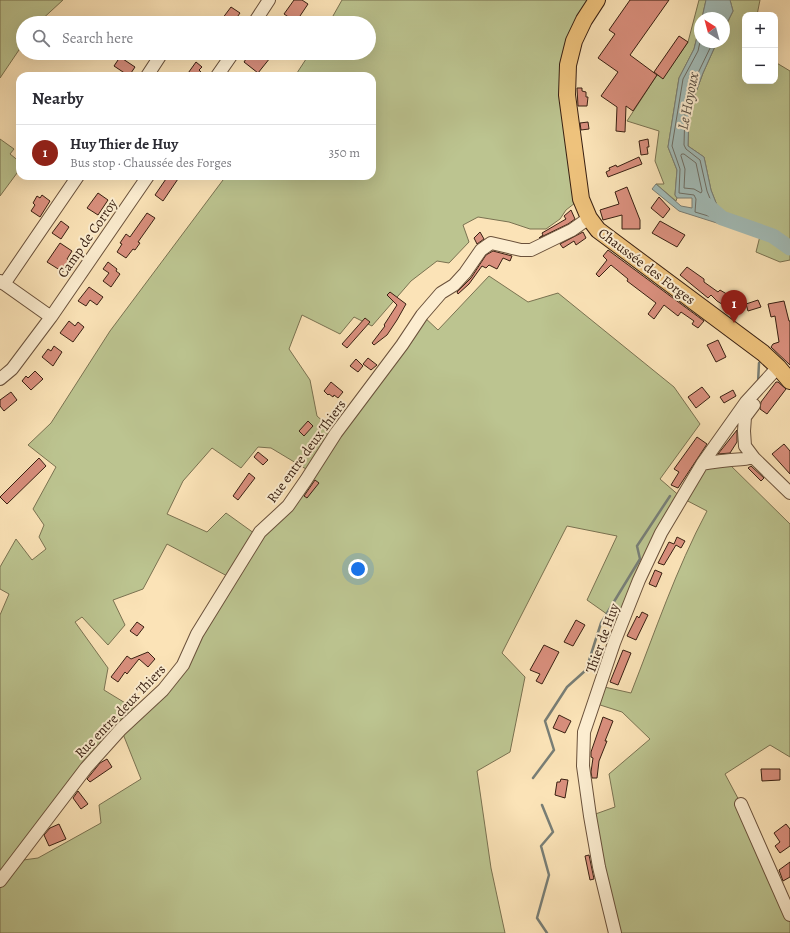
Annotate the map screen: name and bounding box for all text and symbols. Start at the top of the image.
north arrow [694,12,730,48]
map controls [742,12,778,84]
button: + [742,12,778,48]
search box [16,16,376,60]
icon: search [30,27,52,49]
text: Search here [62,28,133,48]
button: − [742,48,778,84]
water label: Le Hoyoux [673,69,704,132]
text: Nearby [32,87,83,110]
text: Huy Thier de Huy [70,134,178,154]
text: 1 [43,144,47,161]
text: 350 m [329,144,360,161]
text: Bus stop · Chaussée des Forges [70,154,232,171]
street label: Camp de Corroy [53,194,122,282]
street label: Chaussée des Forges [594,224,699,309]
pin: 1 [721,290,747,323]
street label: Rue entre deux Thiers [262,396,350,507]
your location [348,559,368,579]
street label: Thier de Huy [581,600,624,676]
street label: Rue entre deux Thiers [71,660,170,762]

